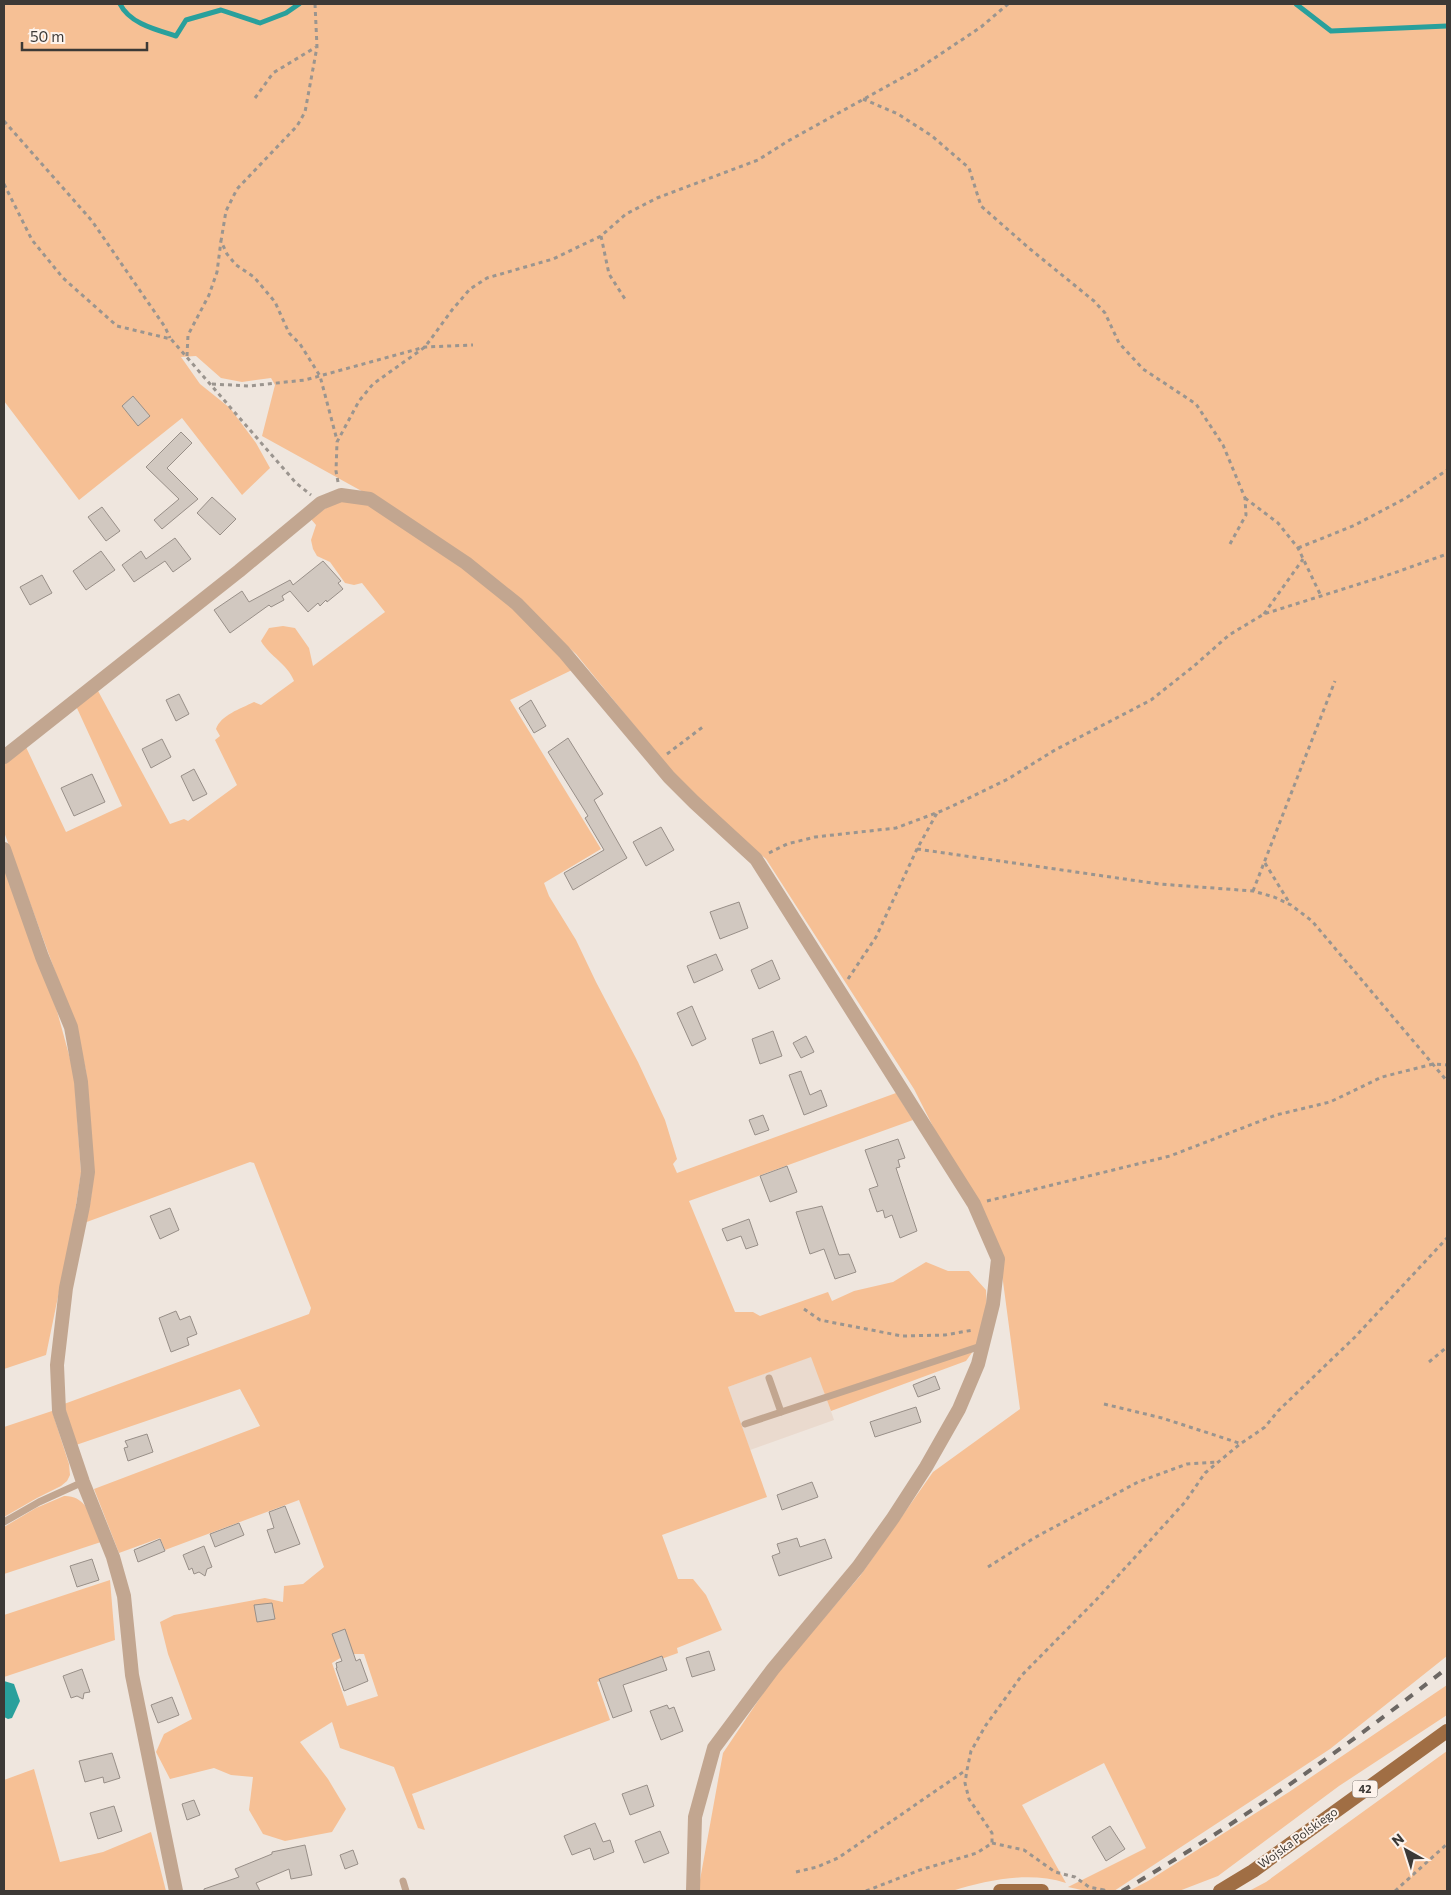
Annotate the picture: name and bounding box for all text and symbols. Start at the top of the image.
scale bar [22,20,148,52]
text: 50 m [30,27,64,45]
road number: 42 [1352,1780,1378,1798]
street label: Wojska Polskiego [1255,1804,1340,1871]
north arrow [1381,1825,1431,1875]
text: N [1388,1830,1407,1849]

